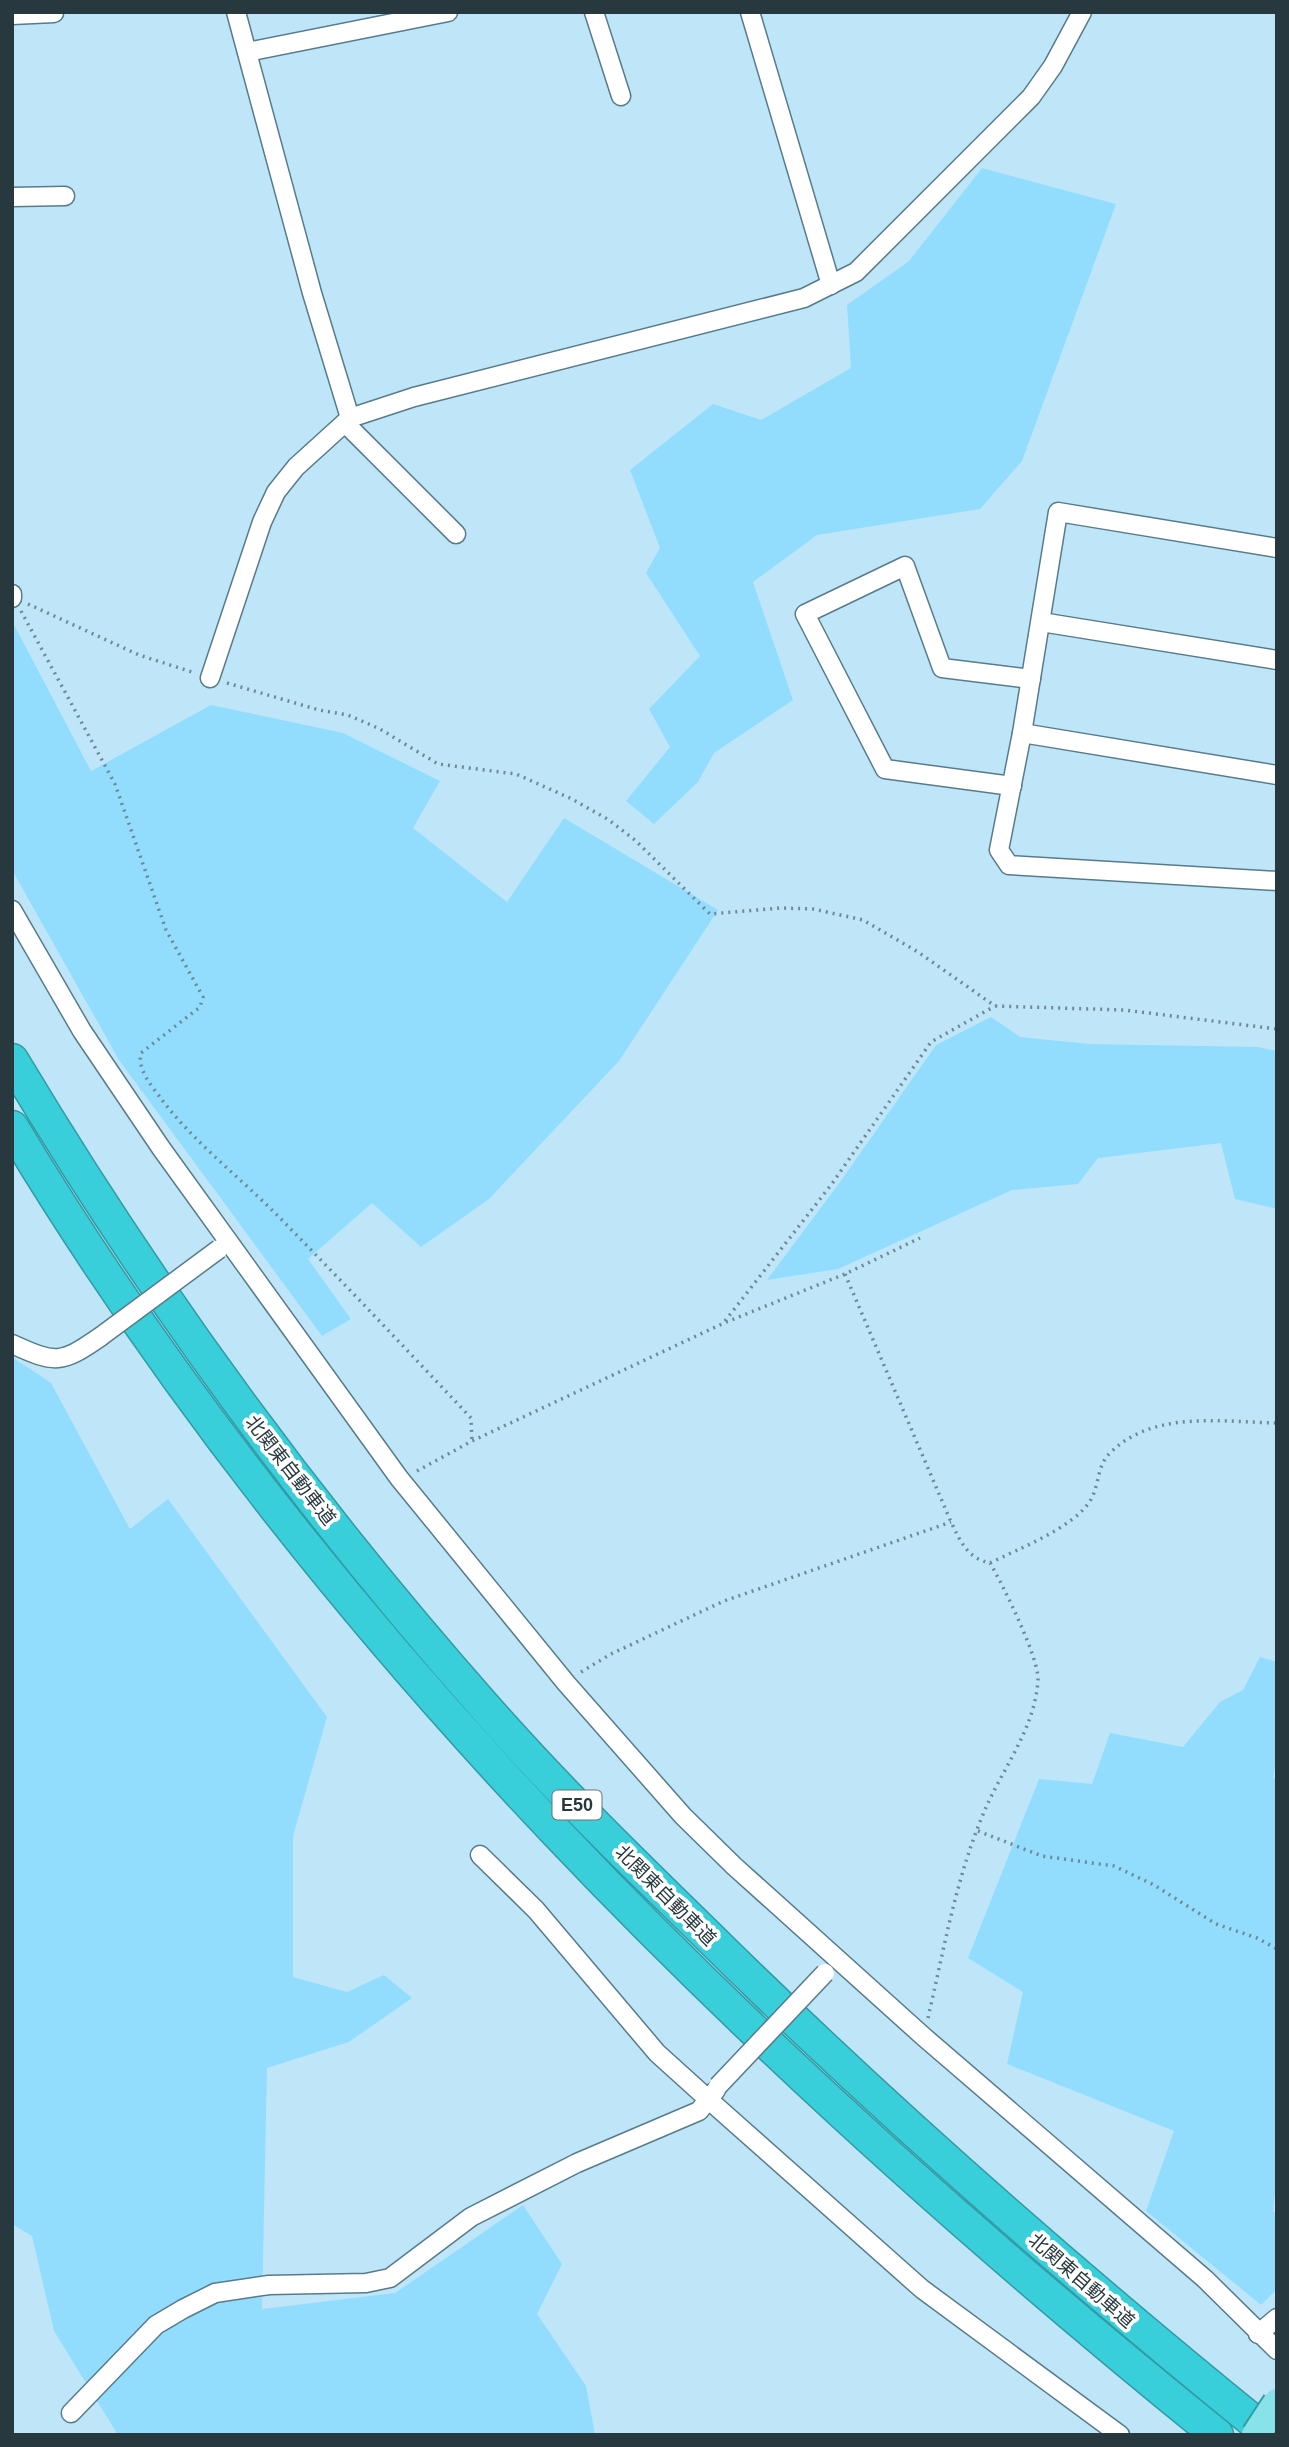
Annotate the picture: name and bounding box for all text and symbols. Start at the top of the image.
street label: 北関東自動車道 [241,1411,340,1529]
road number: E50 [552,1790,602,1819]
street label: 北関東自動車道 [611,1841,720,1950]
street label: 北関東自動車道 [1025,2229,1139,2332]

